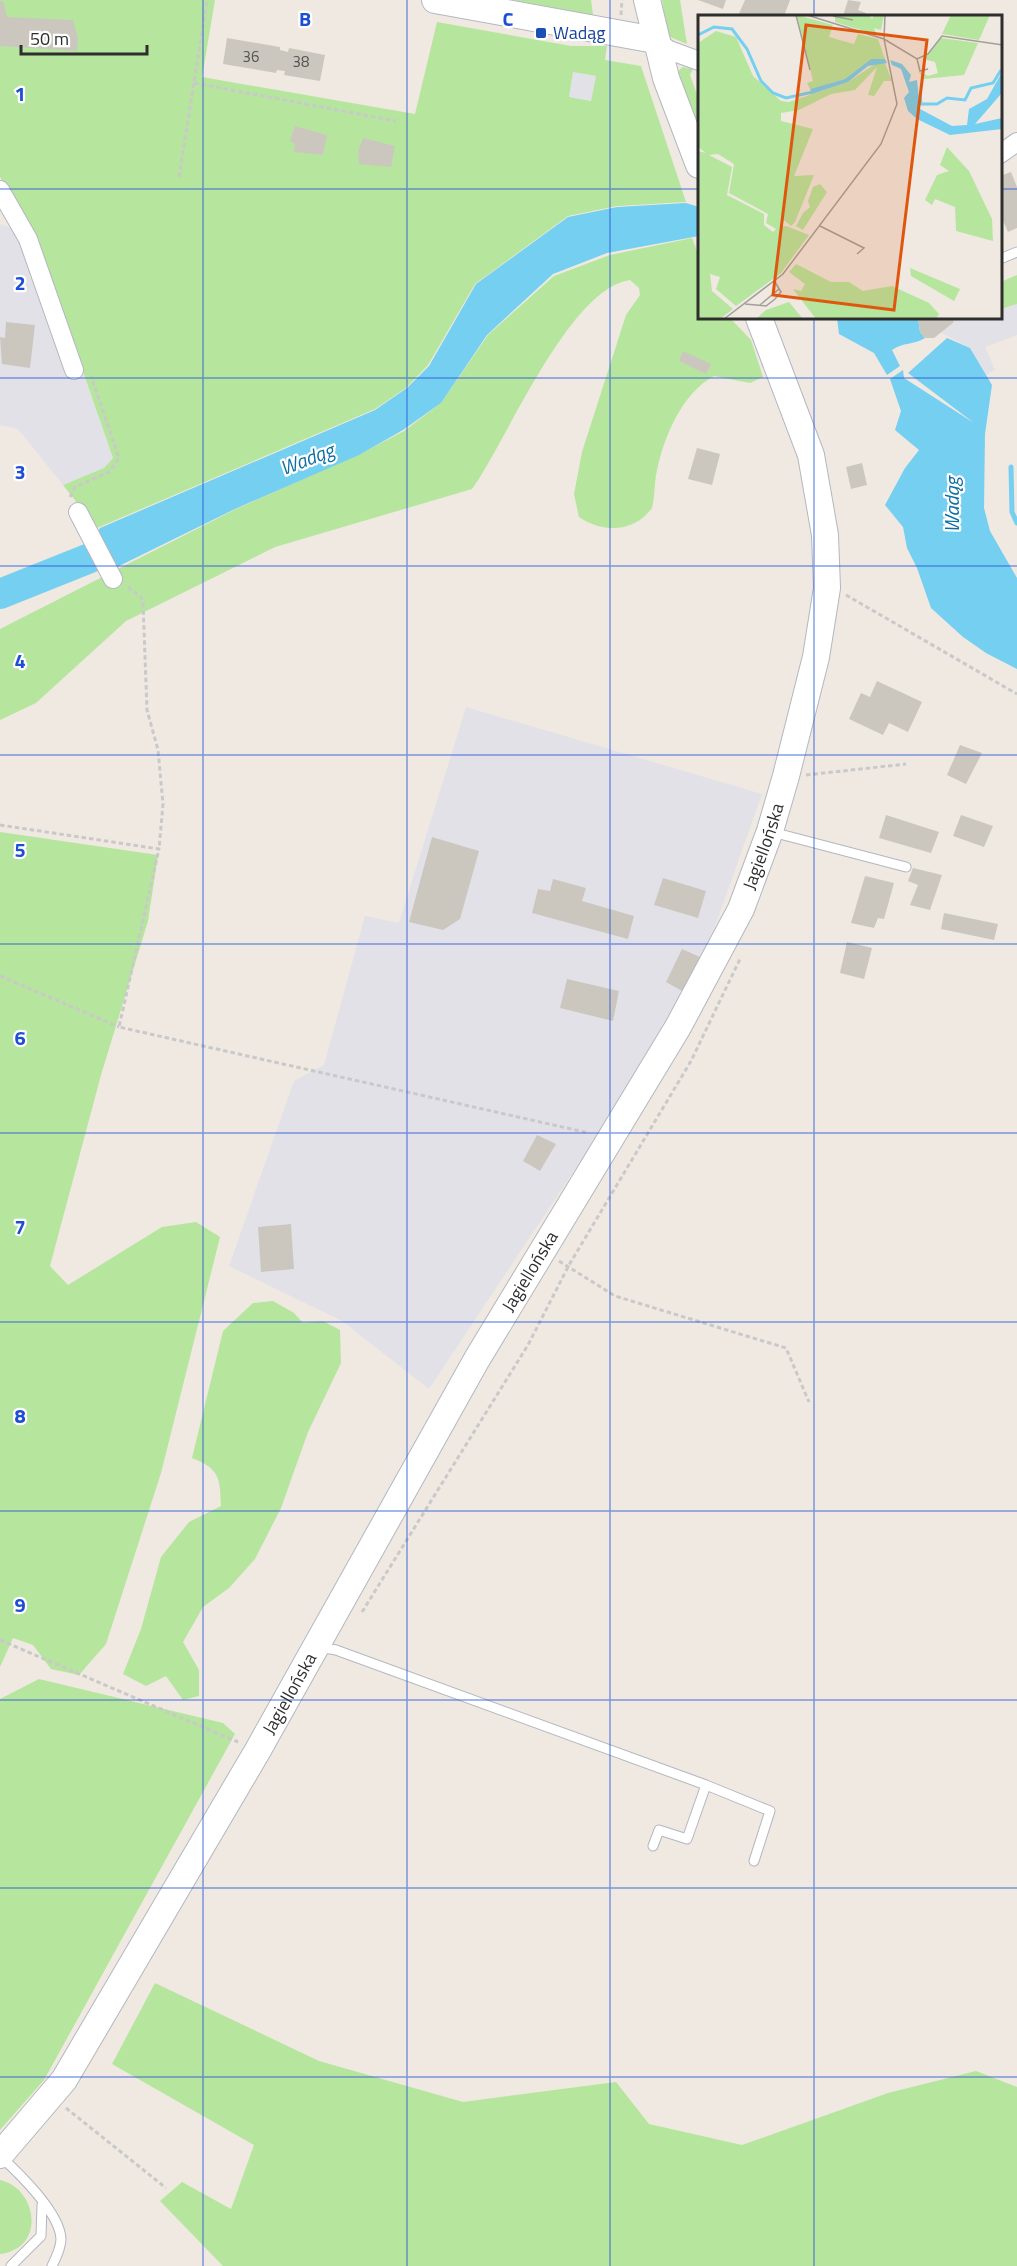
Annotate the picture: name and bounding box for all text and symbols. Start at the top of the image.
text: B [299,3,311,34]
text: C [503,3,514,34]
inset map [698,15,1002,320]
scale bar [21,18,147,56]
place label: Wadąg [553,19,605,46]
text: 50 m [30,25,69,52]
marker: Wadąg [534,26,548,40]
house number: 36 [243,45,259,68]
house number: 38 [293,50,309,73]
text: 1 [14,78,26,109]
text: 2 [14,267,26,298]
water label: Wadąg [275,433,341,483]
text: 3 [14,456,26,487]
water label: Wadąg [936,475,967,533]
text: 4 [14,645,26,676]
street label: Jagiellońska [735,800,790,893]
text: 5 [14,834,26,865]
text: 6 [14,1022,26,1053]
text: 7 [14,1211,26,1242]
street label: Jagiellońska [495,1226,565,1317]
text: 8 [14,1400,26,1431]
text: 9 [14,1589,26,1620]
street label: Jagiellońska [255,1648,323,1739]

